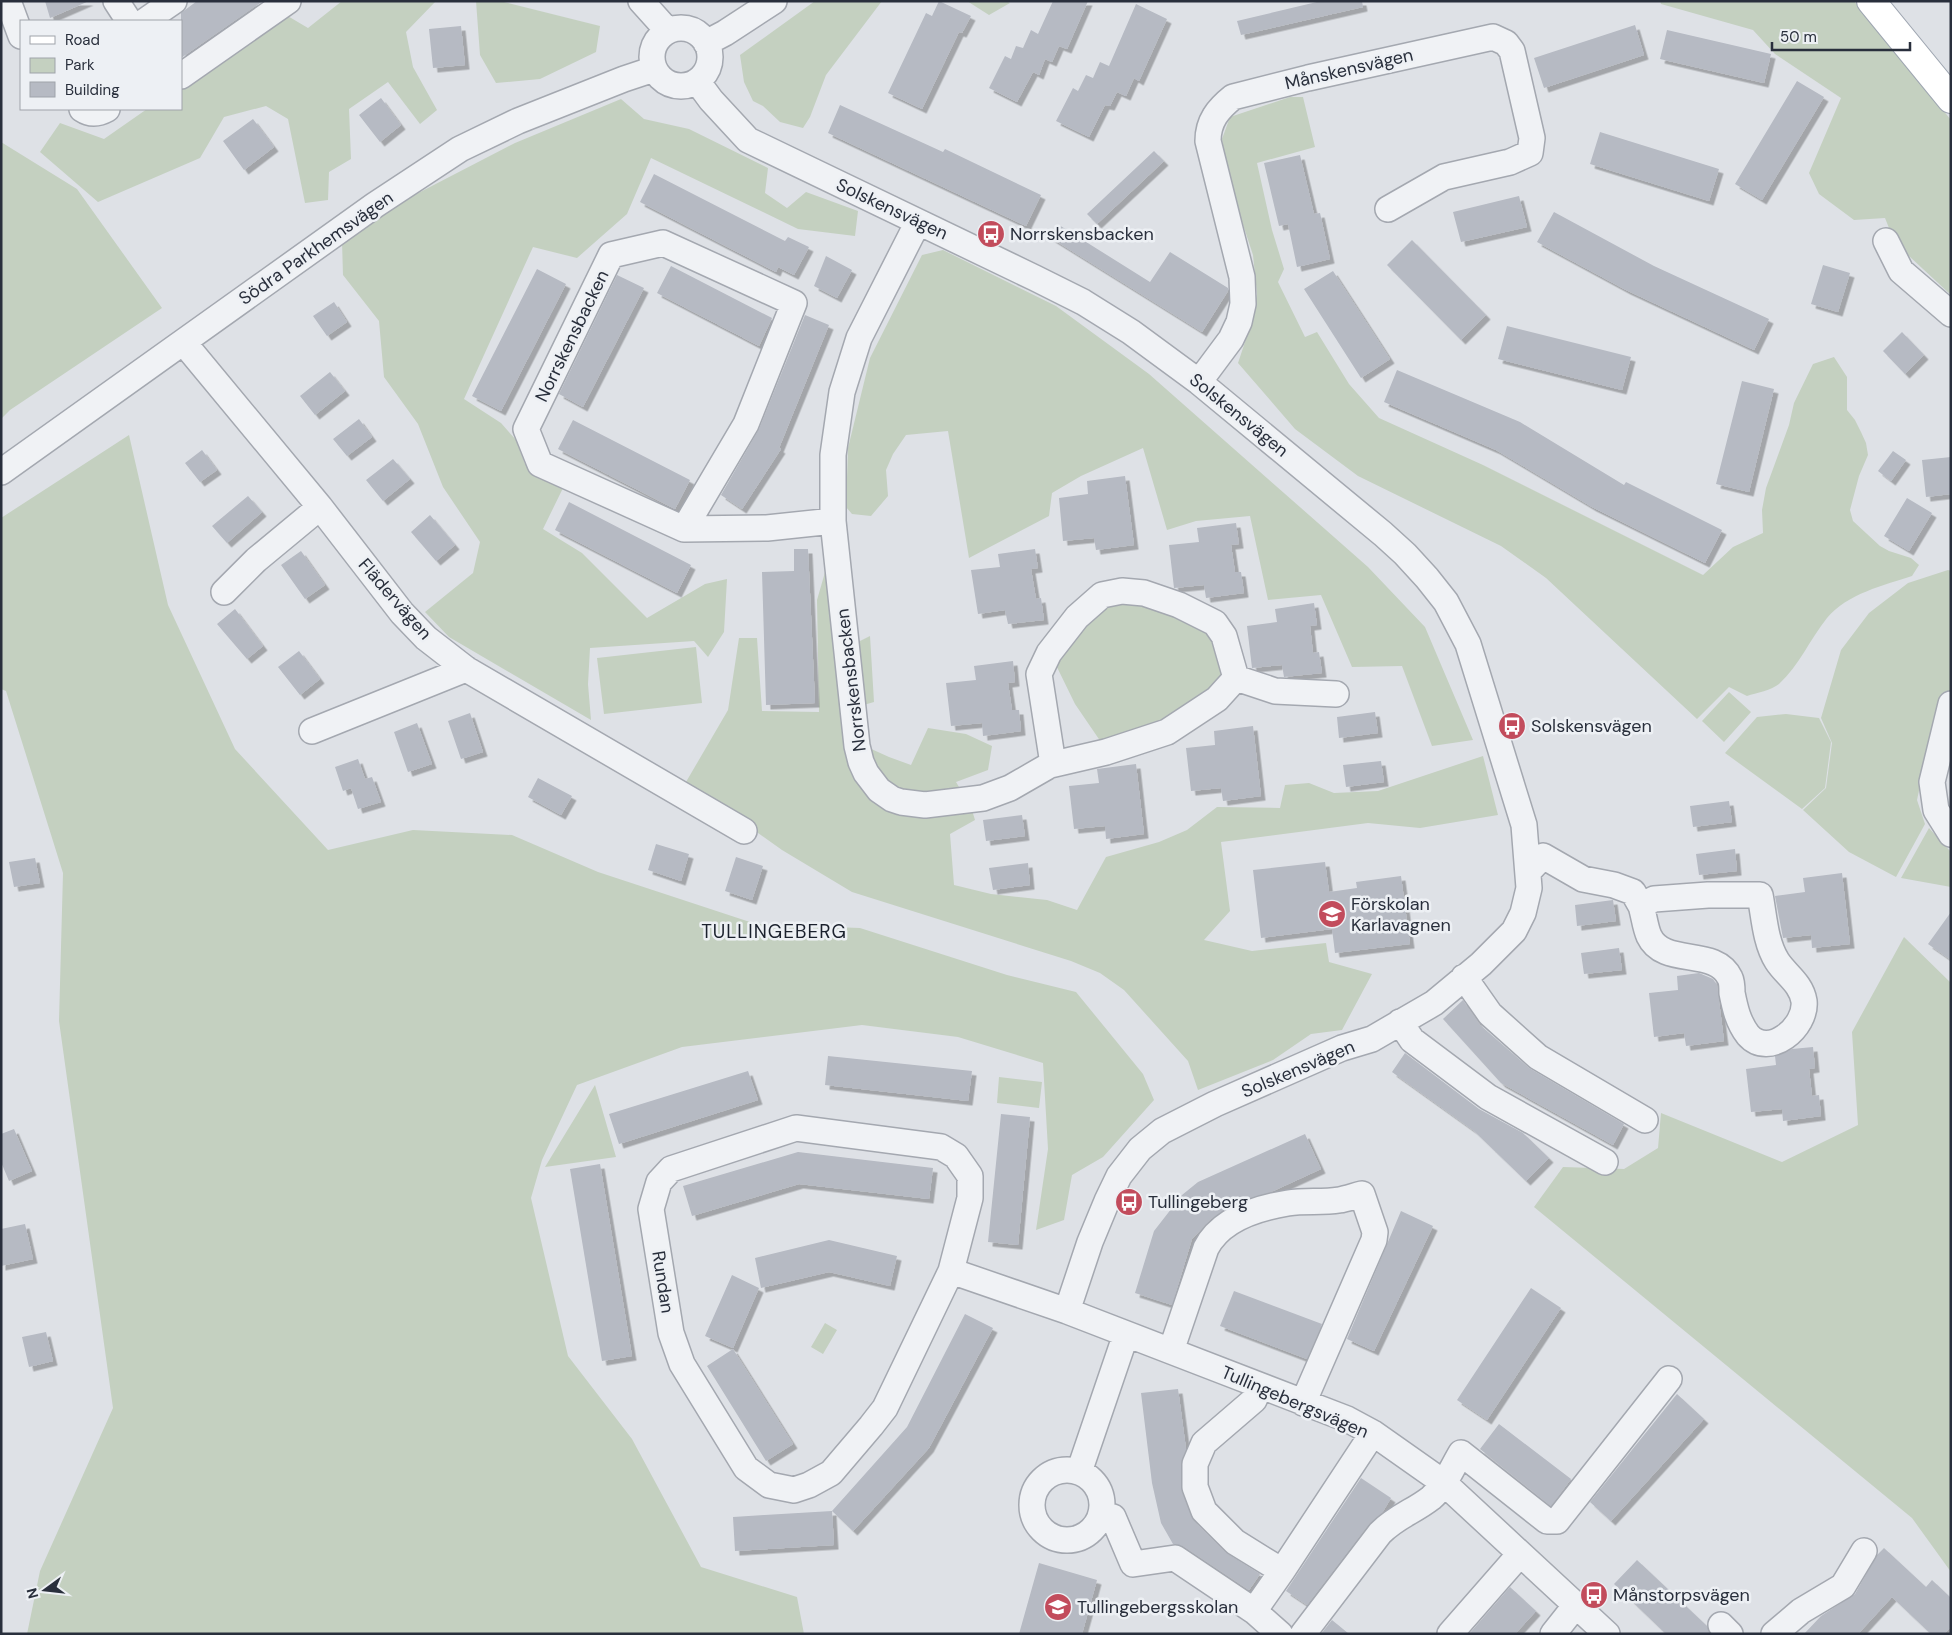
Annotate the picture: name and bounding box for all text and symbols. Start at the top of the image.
legend [20,20,182,110]
scale bar [1772,20,1910,52]
text: 50 m [1780,27,1817,47]
text: Road [65,30,100,50]
street label: Månskensvägen [1283,43,1415,95]
text: Park [65,55,95,75]
text: Building [65,80,120,100]
street label: Solskensvägen [832,173,952,245]
street label: Södra Parkhemsvägen [234,186,398,310]
bus stop icon: Norrskensbacken [976,219,1006,249]
place label: Norrskensbacken [1010,222,1154,246]
street label: Norrskensbacken [530,266,614,406]
street label: Solskensvägen [1185,368,1293,462]
street label: Flädervägen [353,553,437,645]
street label: Norrskensbacken [830,607,872,753]
bus stop icon: Solskensvägen [1497,711,1527,741]
place label: Solskensvägen [1531,714,1652,738]
place label: Förskolan Karlavagnen [1351,892,1451,937]
school or university icon: Förskolan Karlavagnen [1317,899,1347,929]
district label: TULLINGEBERG [701,919,847,944]
street label: Solskensvägen [1238,1034,1358,1104]
bus stop icon: Tullingeberg [1114,1187,1144,1217]
place label: Tullingeberg [1148,1190,1248,1214]
street label: Rundan [646,1249,680,1315]
street label: Tullingebergsvägen [1218,1360,1372,1444]
north arrow [20,1565,70,1615]
bus stop icon: Månstorpsvägen [1579,1580,1609,1610]
place label: Månstorpsvägen [1613,1583,1750,1607]
text: N [22,1586,42,1601]
school or university icon: Tullingebergsskolan [1043,1592,1073,1622]
place label: Tullingebergsskolan [1077,1595,1238,1619]

